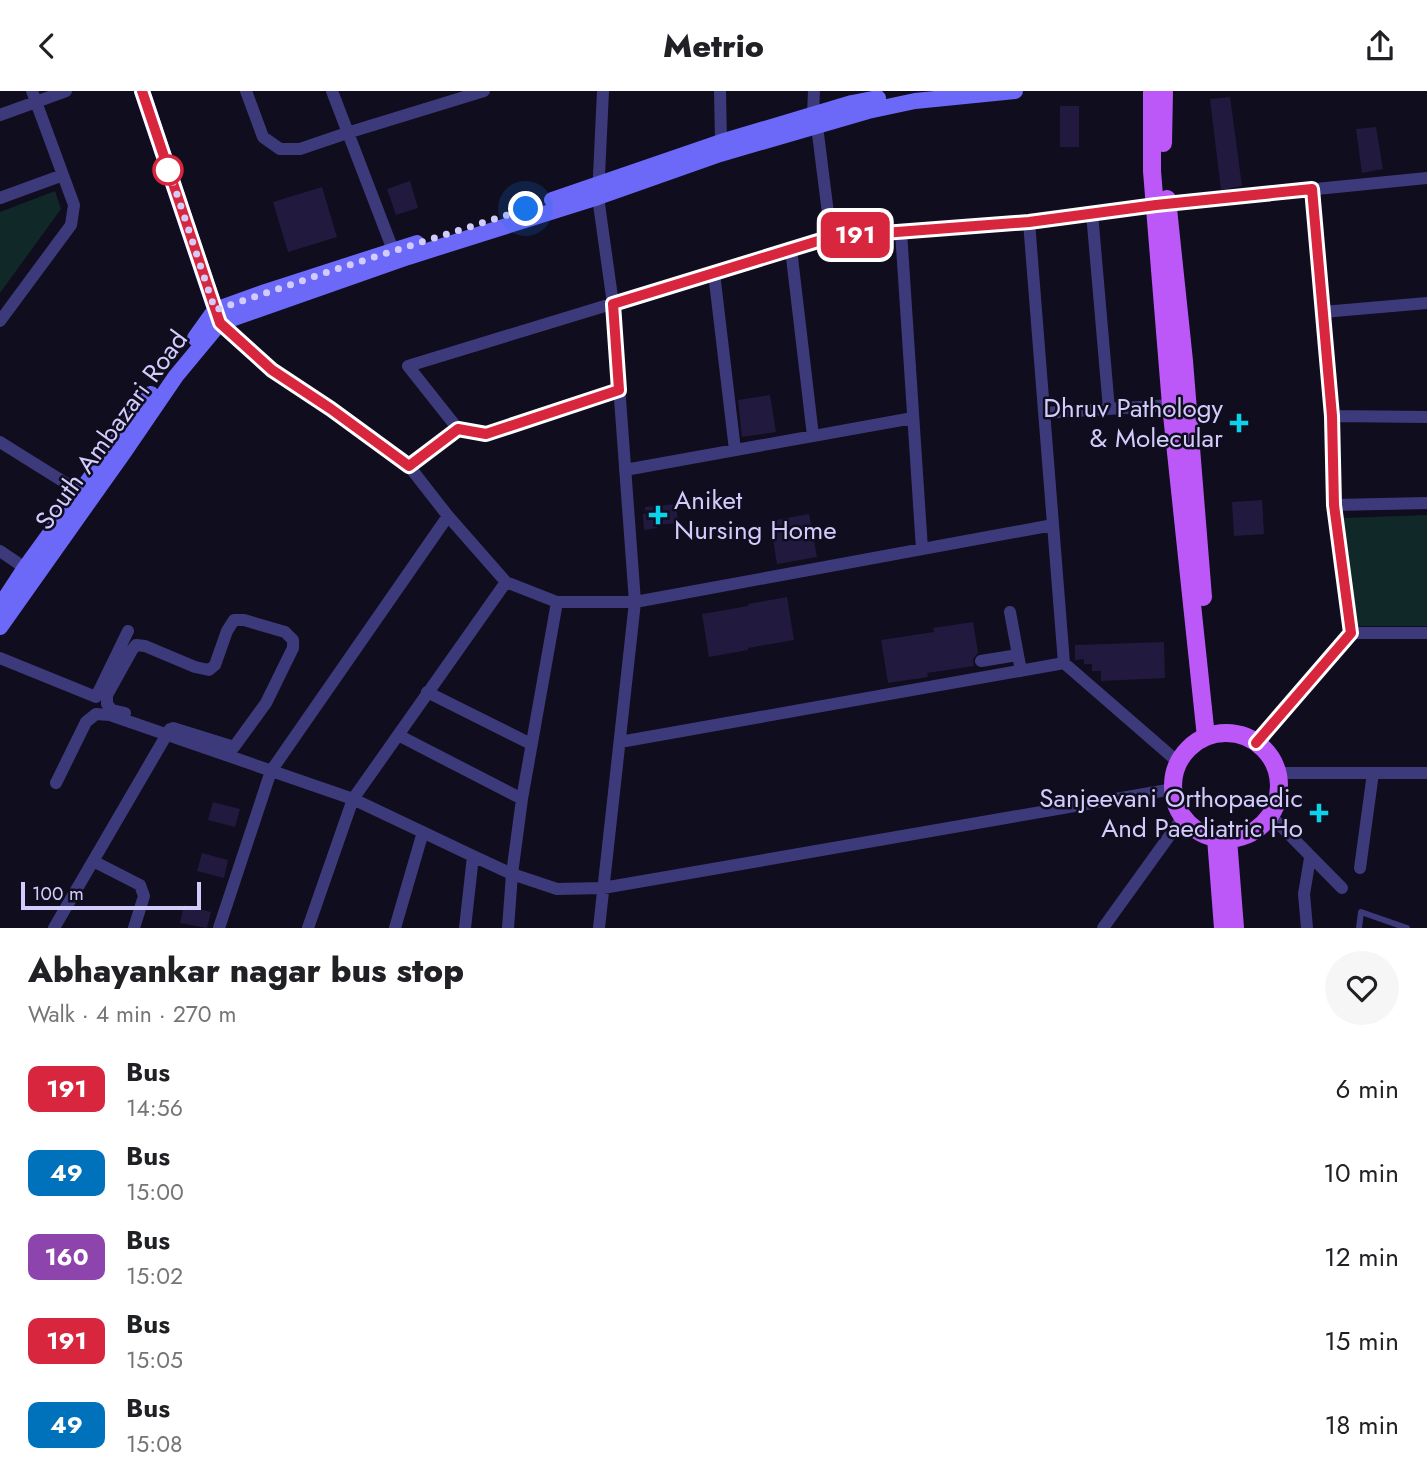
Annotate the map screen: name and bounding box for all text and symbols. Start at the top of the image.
text: Metrio [663,23,764,69]
icon: back [28,27,66,65]
icon: share [1361,27,1399,65]
unlabelled marker [153,155,183,185]
your location [508,191,543,226]
line badge: 191 [815,212,895,258]
text: 191 [835,217,875,252]
street label: South Ambazari Road [26,322,196,538]
place label: Dhruv Pathology & Molecular [1043,389,1224,457]
marker: Dhruv Pathology & Molecular [1229,413,1249,433]
place label: Aniket Nursing Home [674,481,837,549]
marker: Aniket Nursing Home [648,505,668,525]
place label: Sanjeevani Orthopaedic And Paediatric Ho [1039,779,1303,847]
marker: Sanjeevani Orthopaedic And Paediatric Ho [1309,803,1329,823]
scale bar [21,879,201,911]
text: 100 m [32,880,84,907]
text: Abhayankar nagar bus stop [28,947,464,994]
button: heart [1325,951,1399,1025]
text: Walk · 4 min · 270 m [28,997,236,1031]
text: Bus [126,1053,170,1091]
text: 6 min [1336,1070,1399,1108]
text: 191 [46,1071,87,1106]
text: 14:56 [126,1091,183,1125]
text: Bus [126,1137,170,1175]
text: 10 min [1323,1154,1399,1192]
text: 49 [50,1155,83,1190]
text: 15:00 [126,1175,184,1209]
text: Bus [126,1221,170,1259]
text: 12 min [1324,1238,1399,1276]
text: 160 [44,1239,89,1274]
text: 15:02 [126,1259,183,1293]
text: Bus [126,1305,170,1343]
text: 15 min [1324,1322,1399,1360]
text: 191 [46,1323,87,1358]
text: 15:05 [126,1343,183,1377]
text: Bus [126,1389,170,1427]
text: 18 min [1325,1406,1399,1444]
text: 49 [50,1407,83,1442]
text: 15:08 [126,1427,183,1461]

